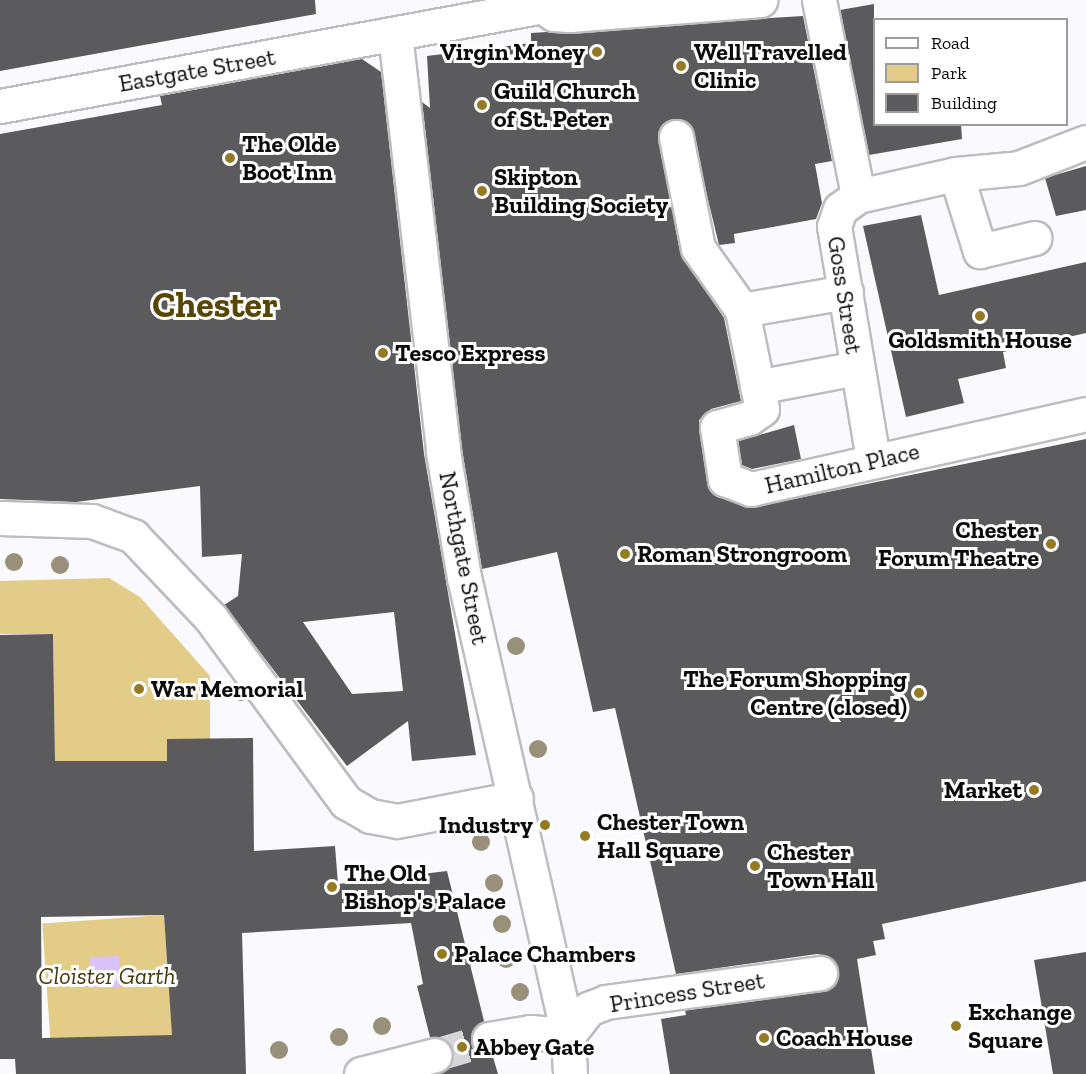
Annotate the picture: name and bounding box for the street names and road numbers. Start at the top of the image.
street label: Eastgate Street [116,42,278,98]
street label: Goss Street [822,234,868,356]
street label: Hamilton Place [762,436,922,500]
street label: Northgate Street [433,469,495,647]
street label: Princess Street [608,966,766,1018]

